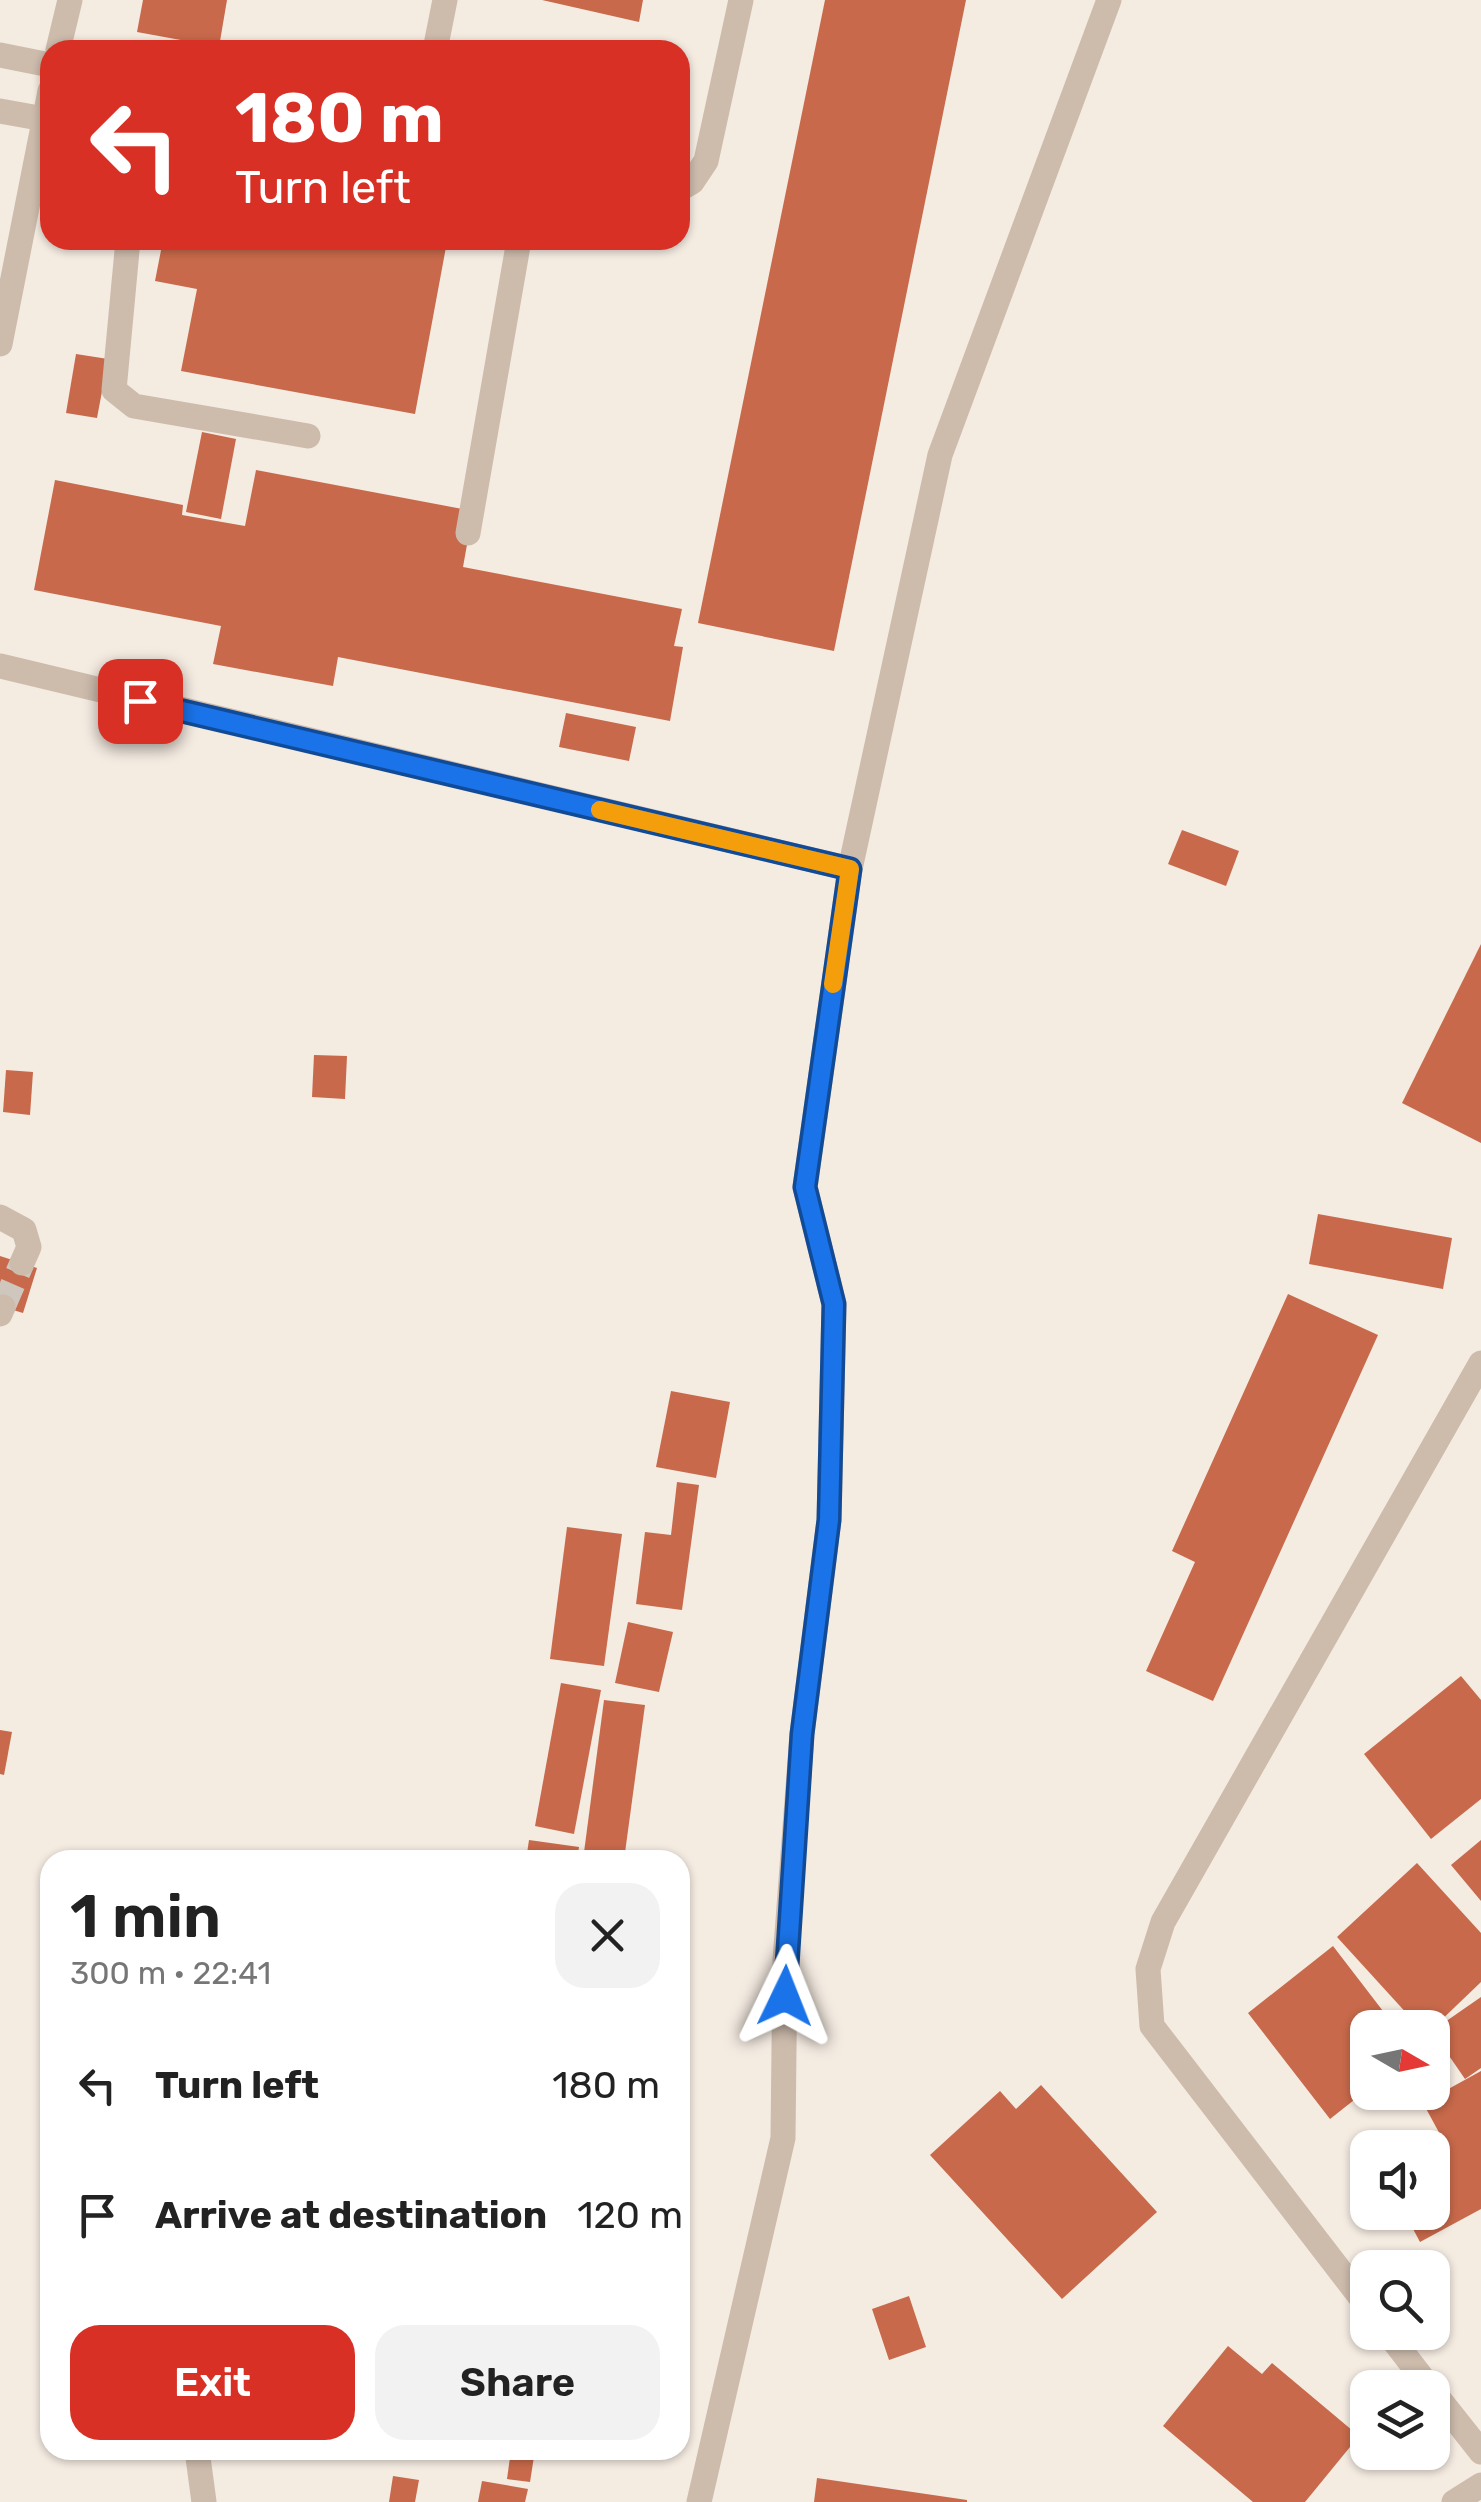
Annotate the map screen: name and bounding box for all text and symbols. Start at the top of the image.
text: 180 m [235,77,444,160]
icon: left [70,80,200,210]
text: Turn left [235,161,411,214]
pin [98,659,183,744]
icon: arrive [113,674,168,729]
text: 1 min [70,1881,221,1952]
button: close [555,1883,660,1988]
position arrow [733,1944,837,2048]
text: 300 m · 22:41 [70,1954,271,1992]
north arrow [1350,2010,1450,2110]
map controls [1350,2010,1450,2470]
icon: left [70,2058,125,2113]
text: Turn left [155,2062,319,2108]
text: 180 m [552,2062,660,2108]
button: sound [1350,2130,1450,2230]
icon: arrive [70,2188,125,2243]
text: Arrive at destination [155,2192,547,2238]
text: 120 m [577,2192,683,2238]
button: search [1350,2250,1450,2350]
button: Exit [70,2325,355,2440]
button: Share [375,2325,660,2440]
button: layers [1350,2370,1450,2470]

